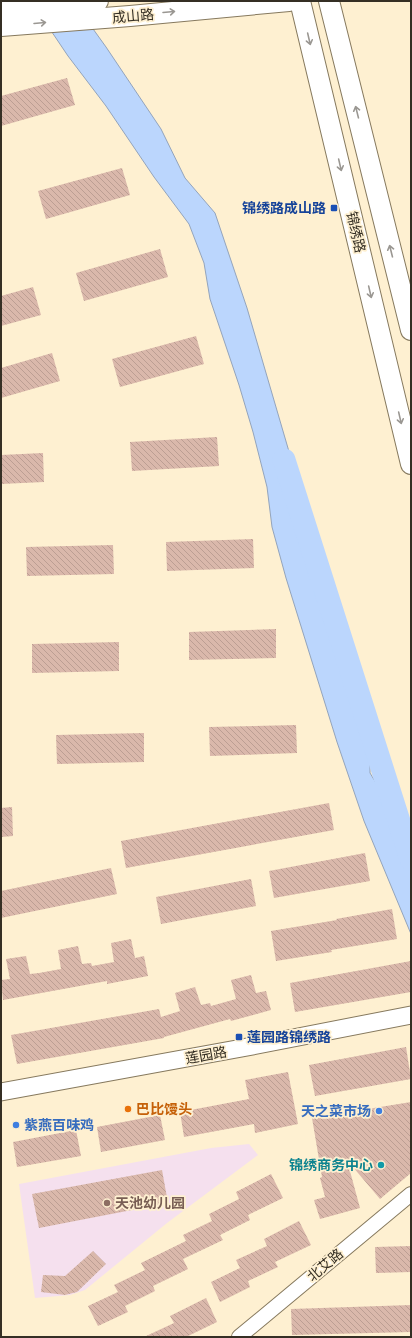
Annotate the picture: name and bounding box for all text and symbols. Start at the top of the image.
street label: 成山路 [111,6,155,26]
one-way arrow [162,9,175,16]
one-way arrow [33,20,46,27]
one-way arrow [306,32,314,45]
one-way arrow [352,105,360,118]
one-way arrow [336,158,344,171]
place label: 锦绣路成山路 [242,200,326,216]
marker: 锦绣路成山路 [329,203,339,213]
street label: 锦绣路 [343,210,369,254]
one-way arrow [387,245,395,258]
one-way arrow [366,285,374,298]
one-way arrow [397,411,404,424]
place label: 莲园路锦绣路 [247,1029,331,1045]
marker: 莲园路锦绣路 [234,1032,244,1042]
street label: 莲园路 [184,1043,228,1067]
place label: 巴比馒头 [136,1101,192,1117]
place label: 天之菜市场 [301,1103,371,1119]
marker: 巴比馒头 [123,1104,133,1114]
marker: 天之菜市场 [374,1106,384,1116]
place label: 紫燕百味鸡 [24,1117,94,1133]
marker: 紫燕百味鸡 [11,1120,21,1130]
place label: 锦绣商务中心 [289,1157,373,1173]
marker: 锦绣商务中心 [376,1160,386,1170]
place label: 天池幼儿园 [115,1195,185,1211]
marker: 天池幼儿园 [102,1198,112,1208]
street label: 北艾路 [304,1245,346,1285]

